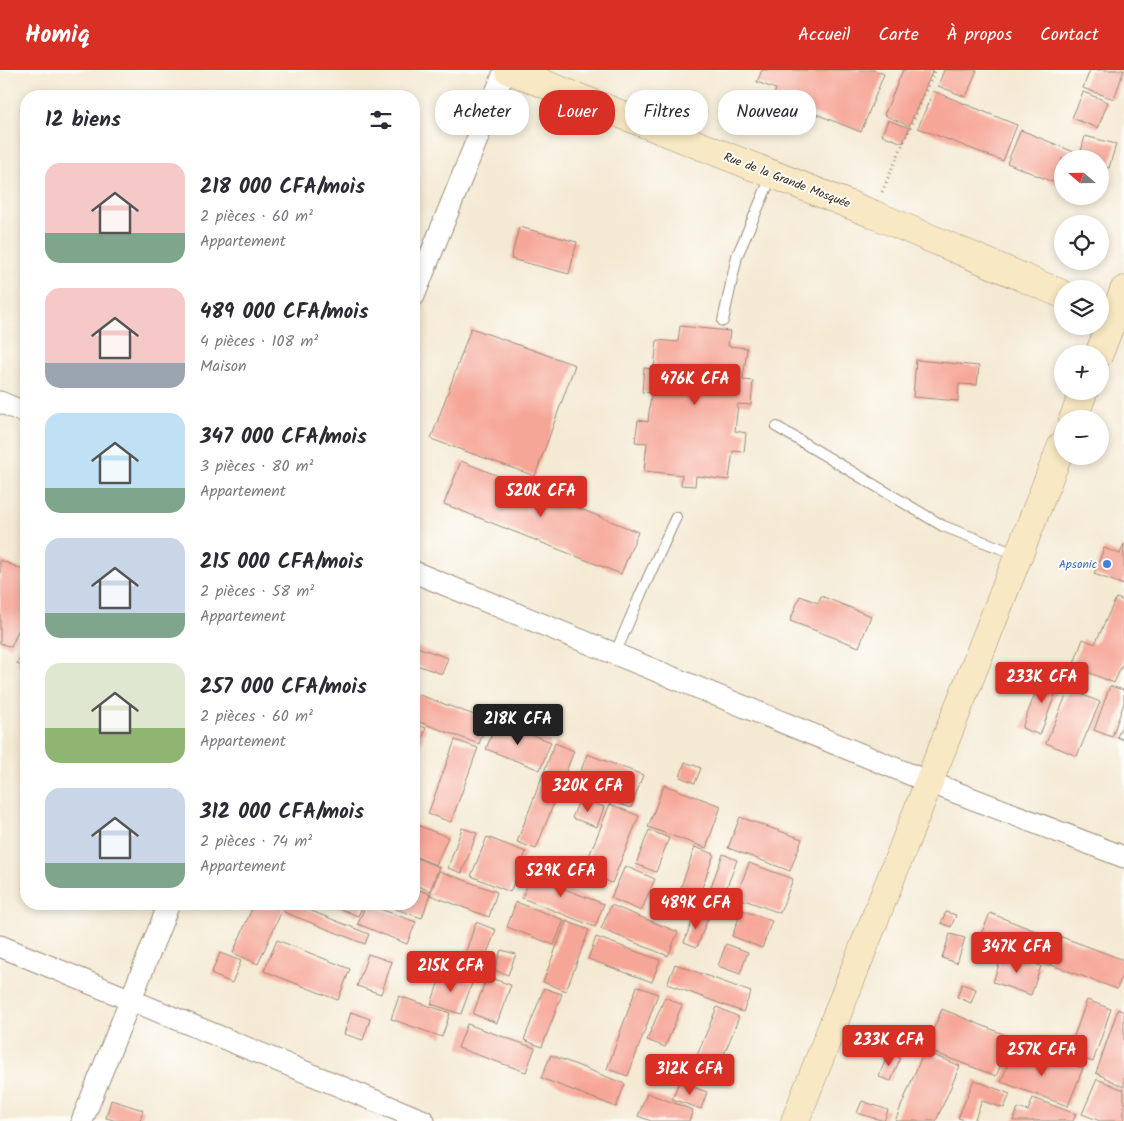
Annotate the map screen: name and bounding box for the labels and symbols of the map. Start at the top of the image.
street label: Rue de la Grande Mosquée [721,148,853,214]
north arrow [1054,150,1109,205]
pin: 476K CFA [643,364,747,406]
pin: 520K CFA [489,476,593,518]
place label: Apsonic [1059,555,1097,574]
marker: Apsonic [1101,558,1113,570]
pin: 233K CFA [990,662,1094,704]
pin: 218K CFA [466,704,570,746]
pin: 320K CFA [536,770,640,813]
pin: 529K CFA [509,856,613,898]
pin: 489K CFA [644,888,748,930]
pin: 347K CFA [965,932,1069,974]
pin: 215K CFA [399,950,503,993]
pin: 233K CFA [837,1024,941,1067]
pin: 257K CFA [990,1034,1094,1077]
pin: 312K CFA [638,1054,742,1096]

